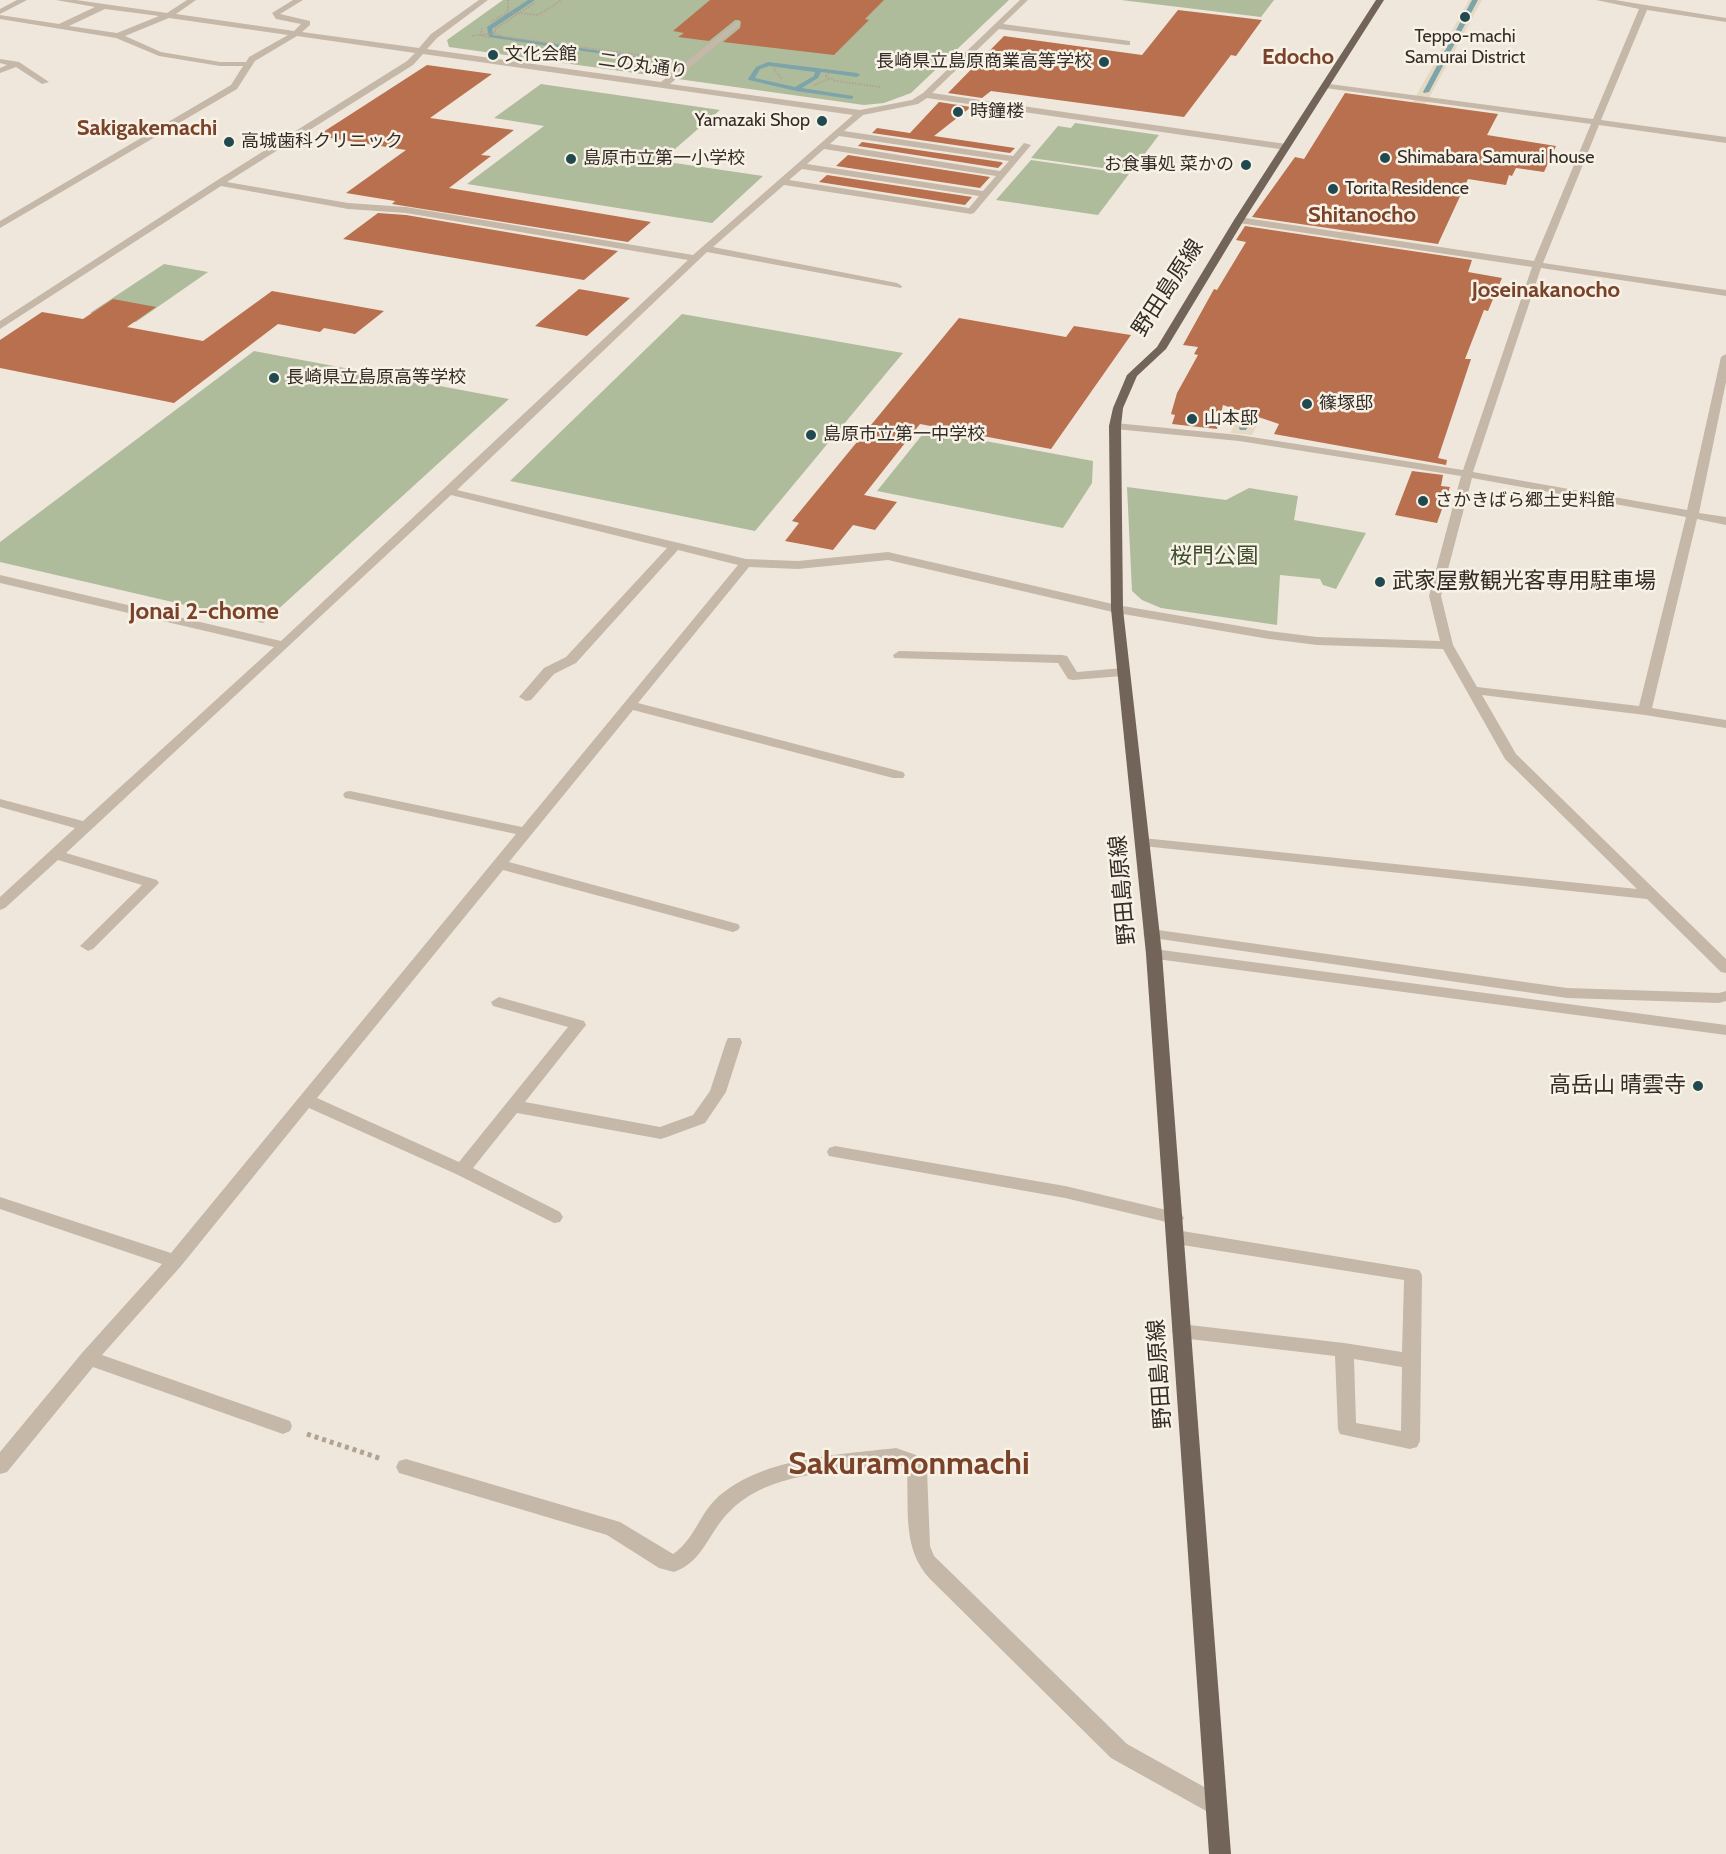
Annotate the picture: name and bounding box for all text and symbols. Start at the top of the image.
marker: Teppo-machi Samurai District [1458,10,1472,24]
place label: Teppo-machi Samurai District [1405,26,1525,68]
place label: 文化会館 [505,44,577,66]
district label: Edocho [1262,45,1334,71]
marker: 文化会館 [486,48,500,62]
street label: 二の丸通り [597,49,689,83]
place label: 長崎県立島原商業高等学校 [876,51,1092,73]
marker: 長崎県立島原商業高等学校 [1097,55,1111,69]
place label: 時鐘楼 [970,101,1024,123]
marker: 時鐘楼 [951,105,965,119]
place label: Yamazaki Shop [695,110,810,132]
marker: Yamazaki Shop [815,114,829,128]
district label: Sakigakemachi [77,116,217,142]
place label: 高城歯科クリニック [241,131,403,153]
marker: 高城歯科クリニック [222,135,236,149]
place label: Shimabara Samurai house [1397,147,1594,169]
place label: 島原市立第一小学校 [583,148,745,170]
marker: Shimabara Samurai house [1378,151,1392,165]
marker: 島原市立第一小学校 [564,152,578,166]
place label: お食事処 菜かの [1104,154,1234,176]
marker: お食事処 菜かの [1239,158,1253,172]
place label: Torita Residence [1345,178,1469,200]
marker: Torita Residence [1326,182,1340,196]
district label: Shitanocho [1308,203,1416,229]
street label: 野田島原線 [1127,235,1209,341]
district label: Joseinakanocho [1472,278,1620,304]
place label: 長崎県立島原高等学校 [286,367,466,389]
marker: 長崎県立島原高等学校 [267,371,281,385]
place label: 篠塚邸 [1319,393,1373,415]
marker: 篠塚邸 [1300,397,1314,411]
place label: 山本邸 [1204,408,1258,430]
marker: 山本邸 [1185,412,1199,426]
place label: 島原市立第一中学校 [823,424,985,446]
marker: 島原市立第一中学校 [804,428,818,442]
place label: さかきばら郷土史料館 [1435,490,1615,512]
marker: さかきばら郷土史料館 [1416,494,1430,508]
park label: 桜門公園 [1170,544,1258,570]
place label: 武家屋敷観光客専用駐車場 [1392,569,1656,595]
marker: 武家屋敷観光客専用駐車場 [1373,575,1387,589]
district label: Jonai 2-chome [129,598,279,626]
street label: 野田島原線 [1105,834,1141,946]
place label: 高岳山 晴雲寺 [1549,1073,1686,1099]
marker: 高岳山 晴雲寺 [1691,1079,1705,1093]
street label: 野田島原線 [1143,1318,1177,1430]
district label: Sakuramonmachi [788,1446,1030,1484]

